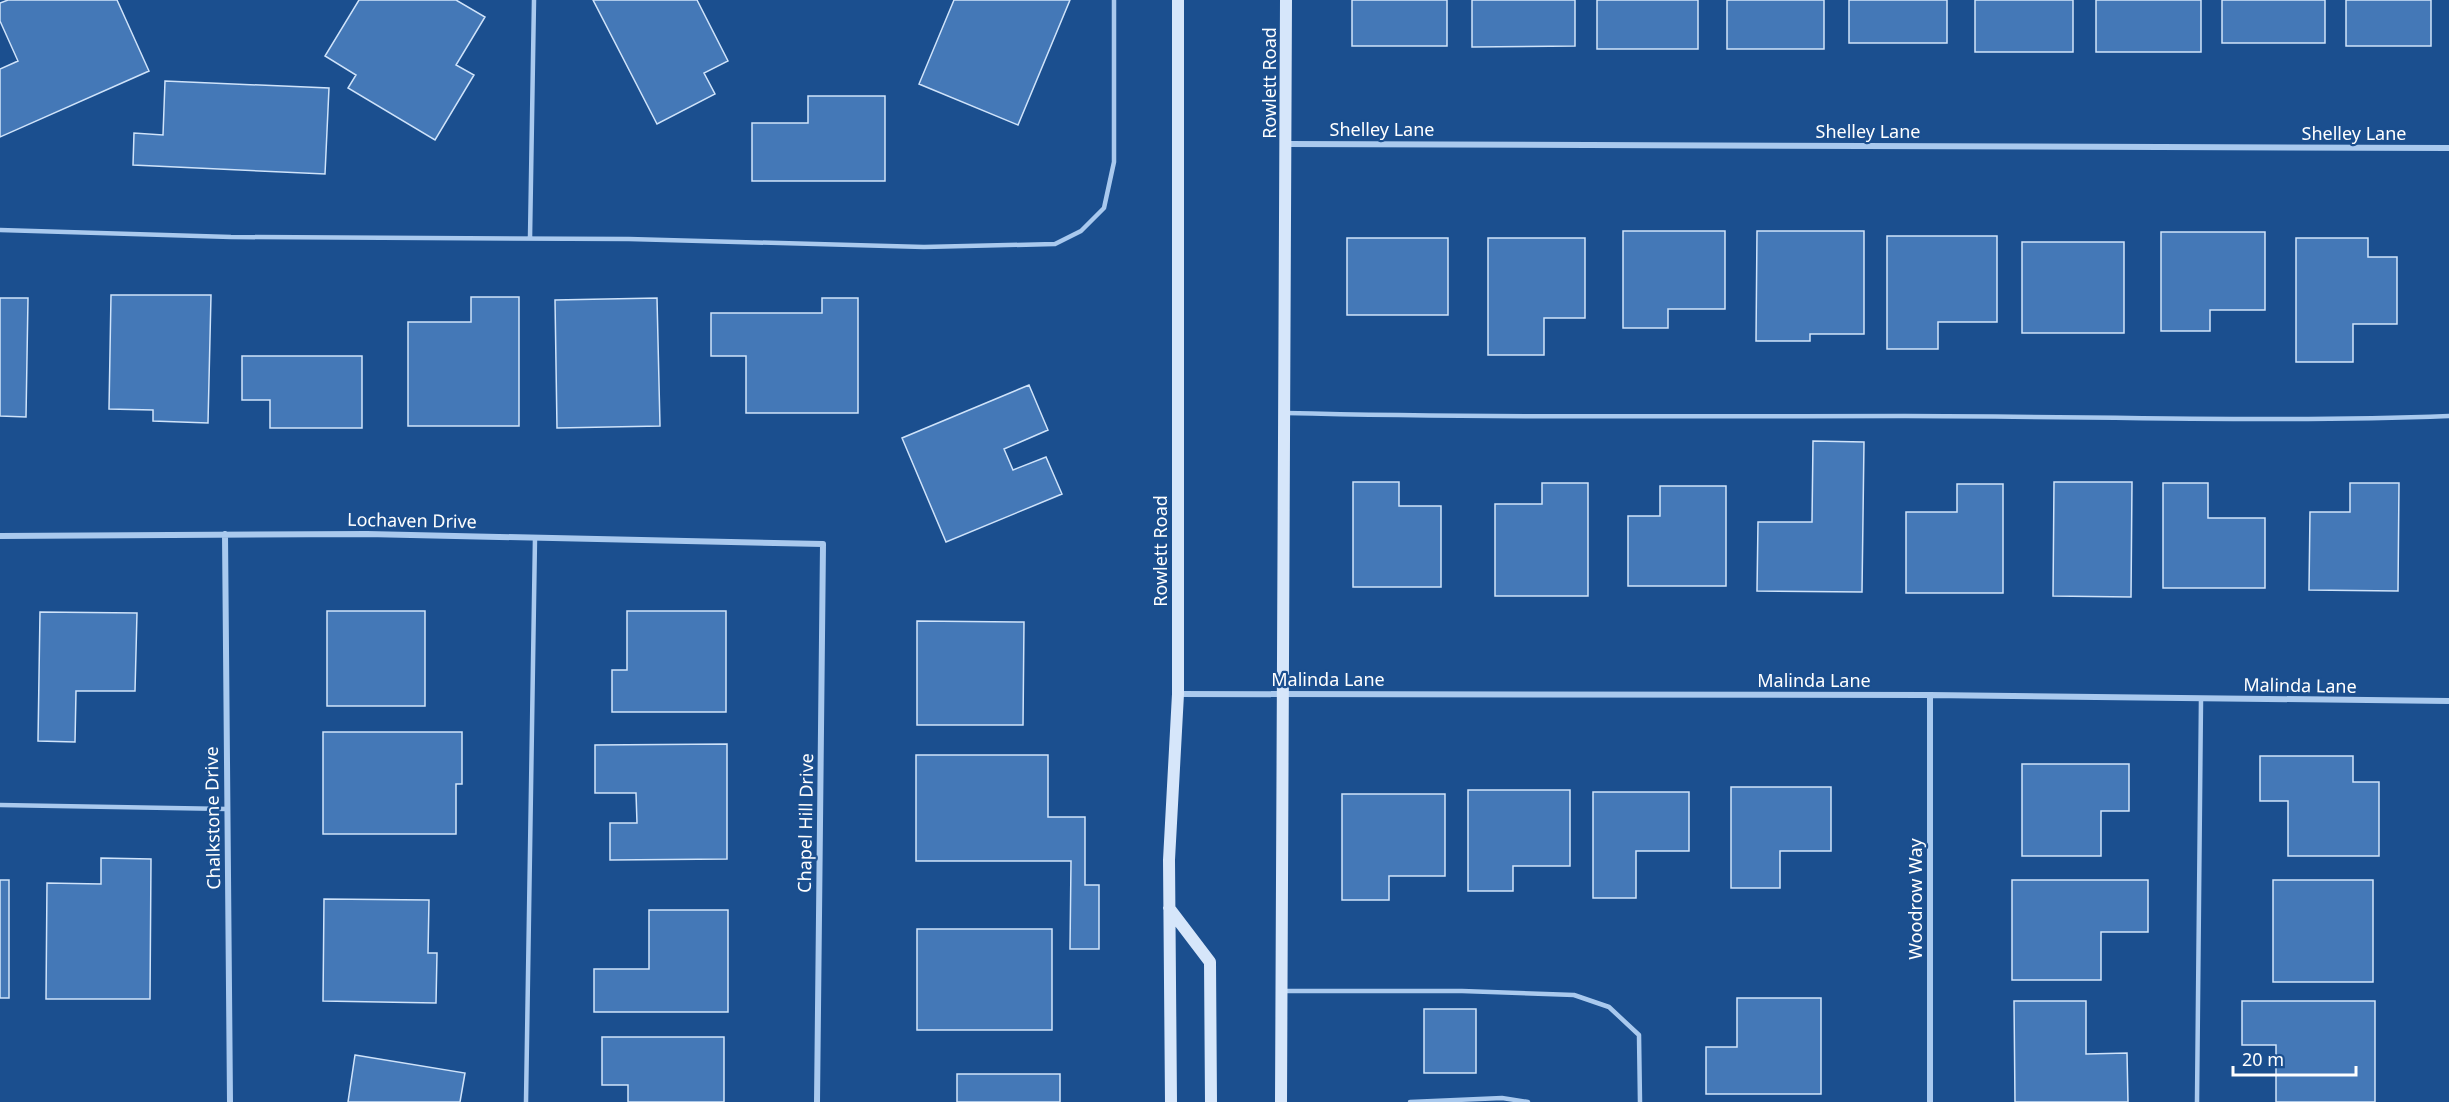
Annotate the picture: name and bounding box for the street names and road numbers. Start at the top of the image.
street label: Rowlett Road [1257,27,1281,139]
street label: Shelley Lane [1330,117,1434,141]
street label: Shelley Lane [1816,119,1920,143]
street label: Shelley Lane [2302,121,2406,145]
street label: Rowlett Road [1148,495,1172,607]
street label: Lochaven Drive [347,507,477,533]
street label: Malinda Lane [1271,667,1385,691]
street label: Malinda Lane [1757,668,1871,692]
street label: Malinda Lane [2243,672,2357,698]
street label: Chalkstone Drive [199,746,225,890]
street label: Chapel Hill Drive [792,753,818,893]
street label: Woodrow Way [1903,838,1927,960]

